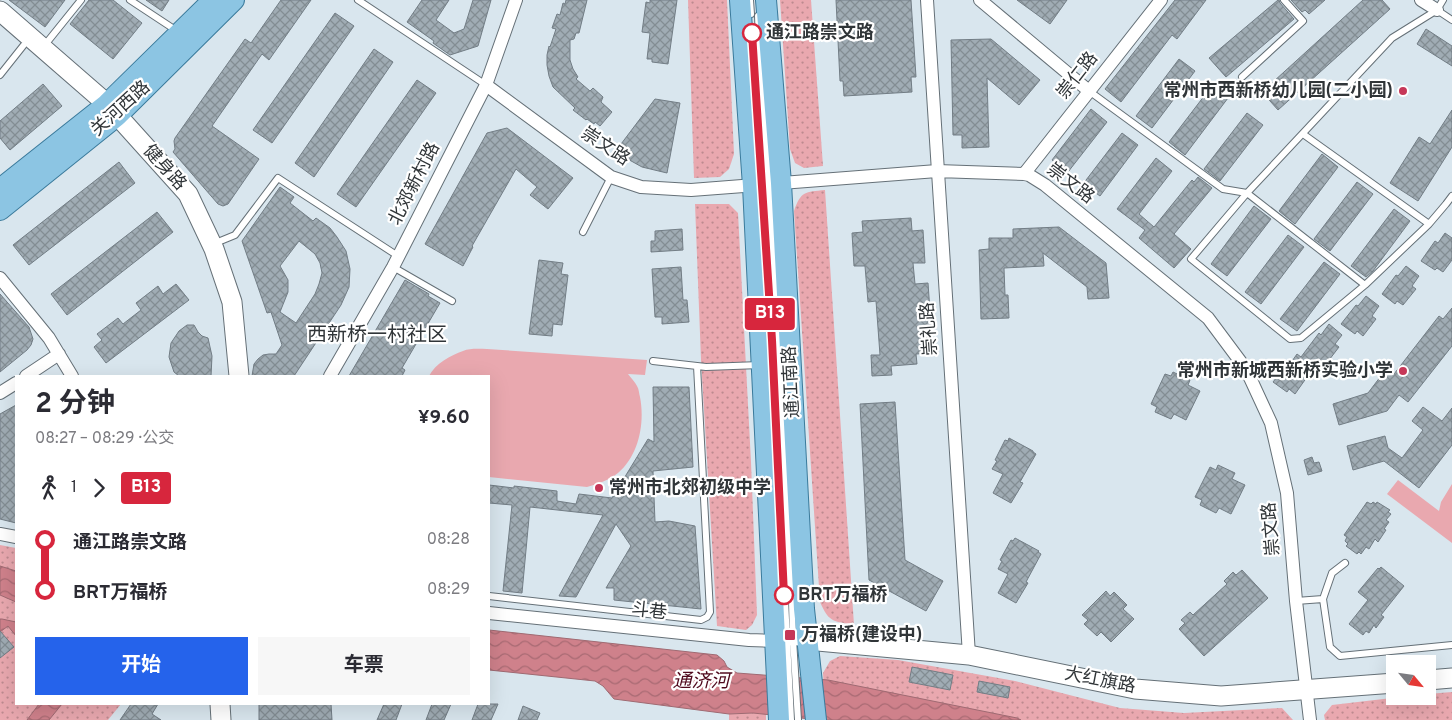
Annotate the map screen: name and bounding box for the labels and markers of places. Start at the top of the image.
place label: 通江路崇文路 [766,22,874,45]
marker: 通江路崇文路 [742,23,762,43]
place label: 常州市西新桥幼儿园(二小园) [1164,80,1393,103]
marker: 常州市西新桥幼儿园(二小园) [1397,85,1409,97]
place label: 常州市新城·西新桥实验小学 [1177,360,1393,383]
marker: 常州市新城·西新桥实验小学 [1397,365,1409,377]
place label: 常州市北郊初级中学 [609,477,771,500]
marker: 常州市北郊初级中学 [593,482,605,494]
place label: BRT万福桥 [798,584,887,607]
marker: BRT万福桥 [774,585,794,605]
place label: 万福桥(建设中) [801,624,922,647]
marker: 万福桥(建设中) [783,628,797,642]

